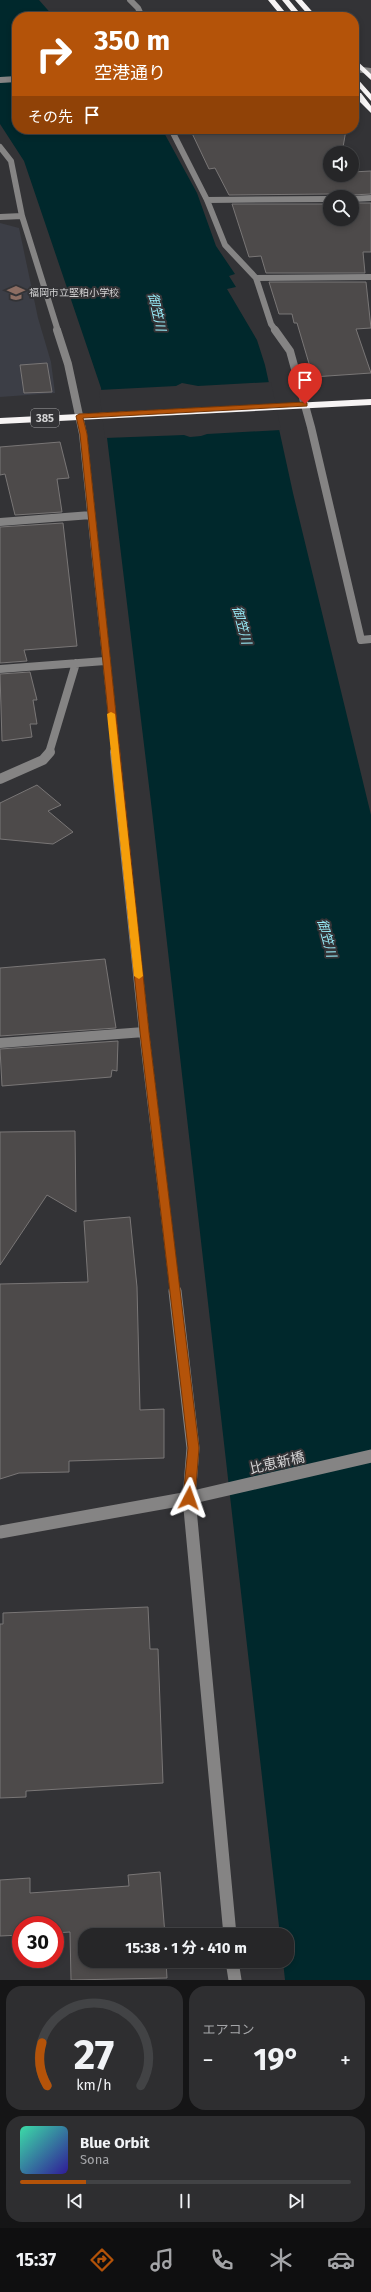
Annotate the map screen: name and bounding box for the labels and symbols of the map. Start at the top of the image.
school or university icon: 福岡市立堅粕小学校 [6,283,26,303]
place label: 福岡市立堅粕小学校 [29,287,119,299]
water label: 御笠川 [145,291,169,335]
pin [288,363,322,404]
road number: 385 [31,409,59,427]
water label: 御笠川 [230,604,255,648]
water label: 御笠川 [315,917,340,961]
street label: 比恵新橋 [248,1448,306,1478]
position arrow [168,1477,210,1519]
speed limit sign: 30 [12,1916,64,1968]

